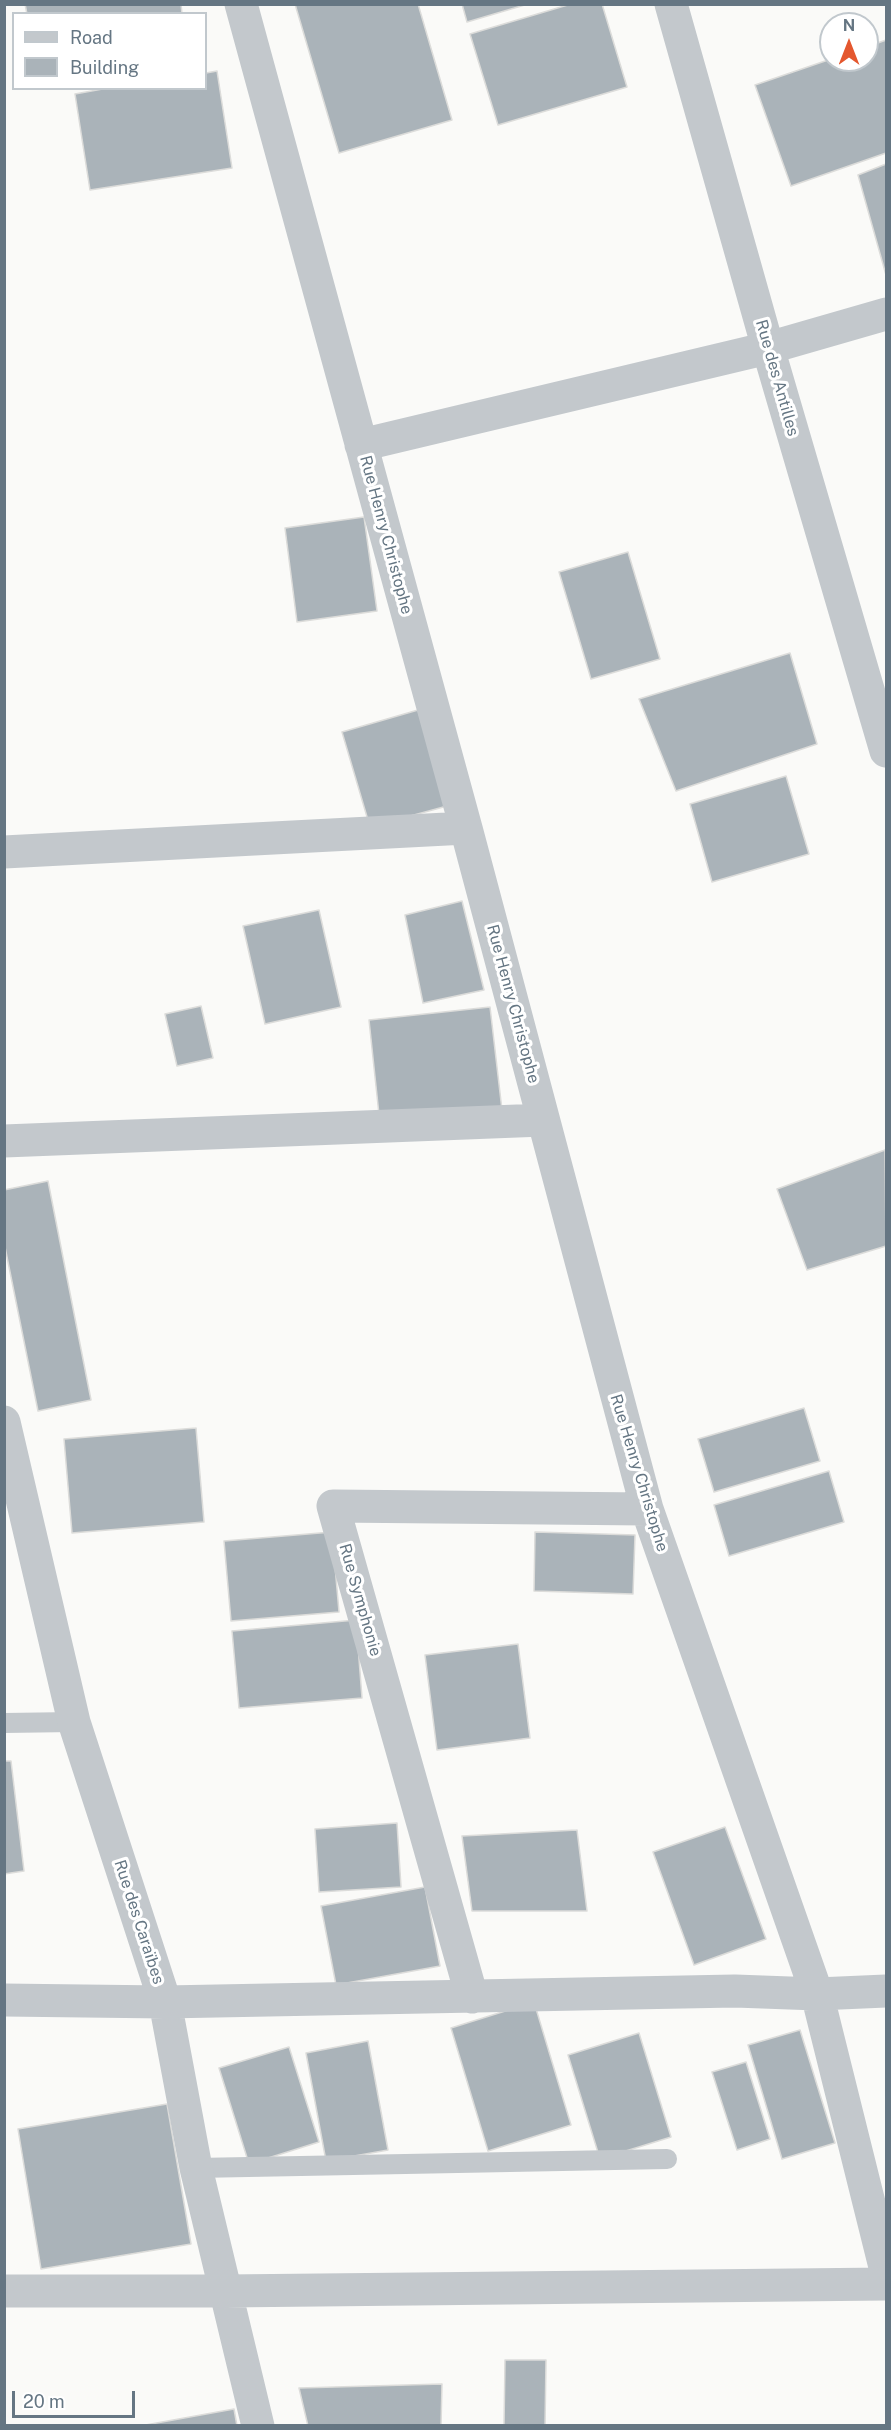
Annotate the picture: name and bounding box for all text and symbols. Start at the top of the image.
legend [12,12,207,90]
north arrow [819,12,879,72]
text: N [843,16,855,35]
text: Road [70,27,113,48]
text: Building [70,57,139,78]
street label: Rue des Antilles [751,318,803,438]
street label: Rue Henry Christophe [356,454,416,616]
street label: Rue Henry Christophe [483,923,543,1085]
street label: Rue Henry Christophe [606,1392,672,1554]
street label: Rue Symphonie [335,1541,385,1659]
street label: Rue des Caraïbes [110,1857,168,1987]
scale bar [15,2379,138,2417]
text: 20 m [23,2391,65,2412]

